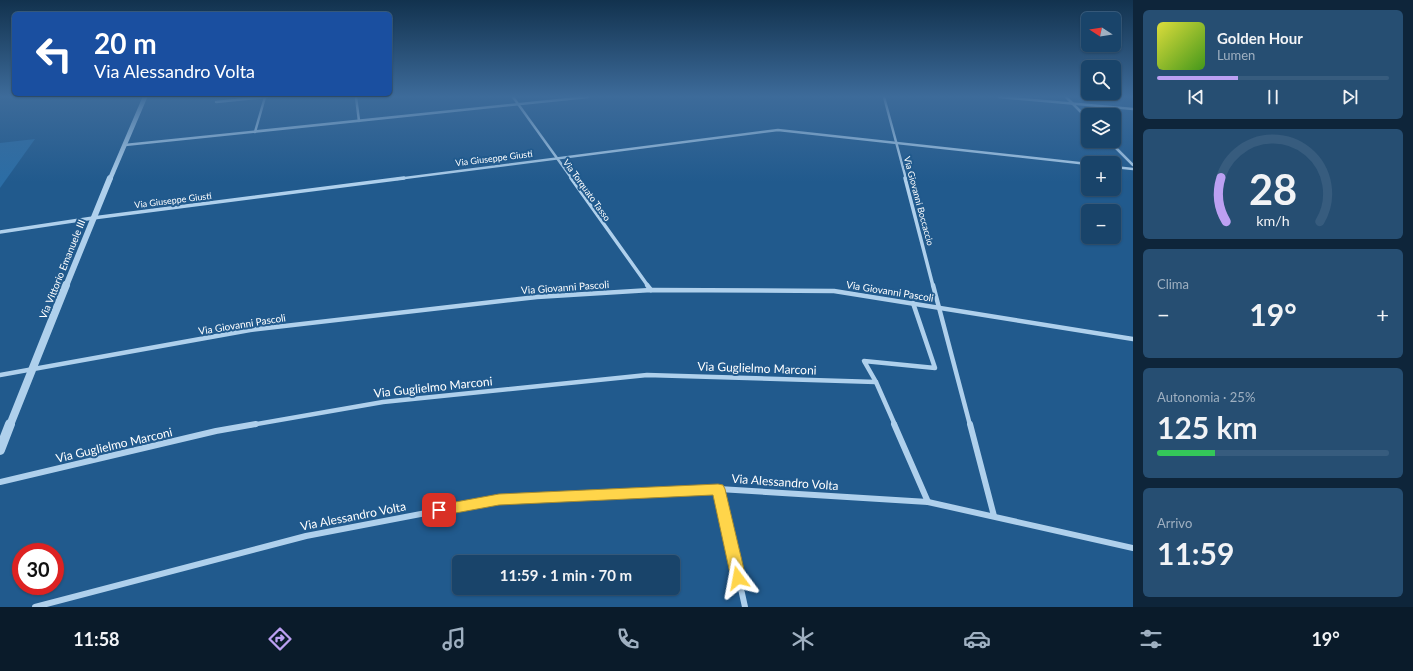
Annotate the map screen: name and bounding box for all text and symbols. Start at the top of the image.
north arrow [1081,12,1121,52]
map controls [1081,12,1121,244]
text: 20 m [94,26,157,60]
icon: left [28,28,80,80]
text: Golden Hour [1217,29,1303,47]
text: Lumen [1217,47,1255,63]
text: Via Alessandro Volta [94,60,255,82]
button: search [1081,60,1121,100]
icon: previous [1185,86,1207,108]
icon: pause [1262,86,1284,108]
icon: next [1339,86,1361,108]
button: layers [1081,108,1121,148]
street label: Via Giuseppe Giusti [455,148,534,168]
street label: Via Giovanni Boccaccio [902,155,936,247]
button: + [1081,156,1121,196]
street label: Via Torquato Tasso [561,157,613,223]
text: 28 [1249,164,1297,214]
street label: Via Giuseppe Giusti [134,190,213,210]
button: − [1081,204,1121,244]
text: km/h [1256,212,1290,229]
street label: Via Vittorio Emanuele III [37,218,87,320]
text: Clima [1157,276,1189,292]
street label: Via Giovanni Pascoli [521,278,609,296]
street label: Via Giovanni Pascoli [845,278,935,304]
text: 19° [1249,296,1297,332]
text: − [1157,301,1170,328]
text: + [1376,301,1389,328]
street label: Via Giovanni Pascoli [197,311,287,337]
street label: Via Guglielmo Marconi [697,358,817,378]
street label: Via Guglielmo Marconi [373,373,493,401]
text: Autonomia · 25% [1157,389,1255,405]
text: 125 km [1157,409,1258,445]
street label: Via Guglielmo Marconi [54,424,174,466]
street label: Via Alessandro Volta [731,471,839,493]
pin [422,493,456,527]
street label: Via Alessandro Volta [299,498,407,534]
icon: arrive [428,499,450,521]
text: Arrivo [1157,515,1192,531]
text: 11:59 [1157,535,1234,571]
speed limit sign: 30 [12,543,64,595]
position arrow [717,557,759,599]
text: 11:59 · 1 min · 70 m [500,566,632,584]
icon: directions [266,625,294,653]
icon: music [440,625,468,653]
icon: phone [614,625,642,653]
icon: climate [789,625,817,653]
icon: car [963,625,991,653]
icon: filters [1137,625,1165,653]
text: 11:58 [73,628,120,650]
text: 19° [1311,628,1340,650]

